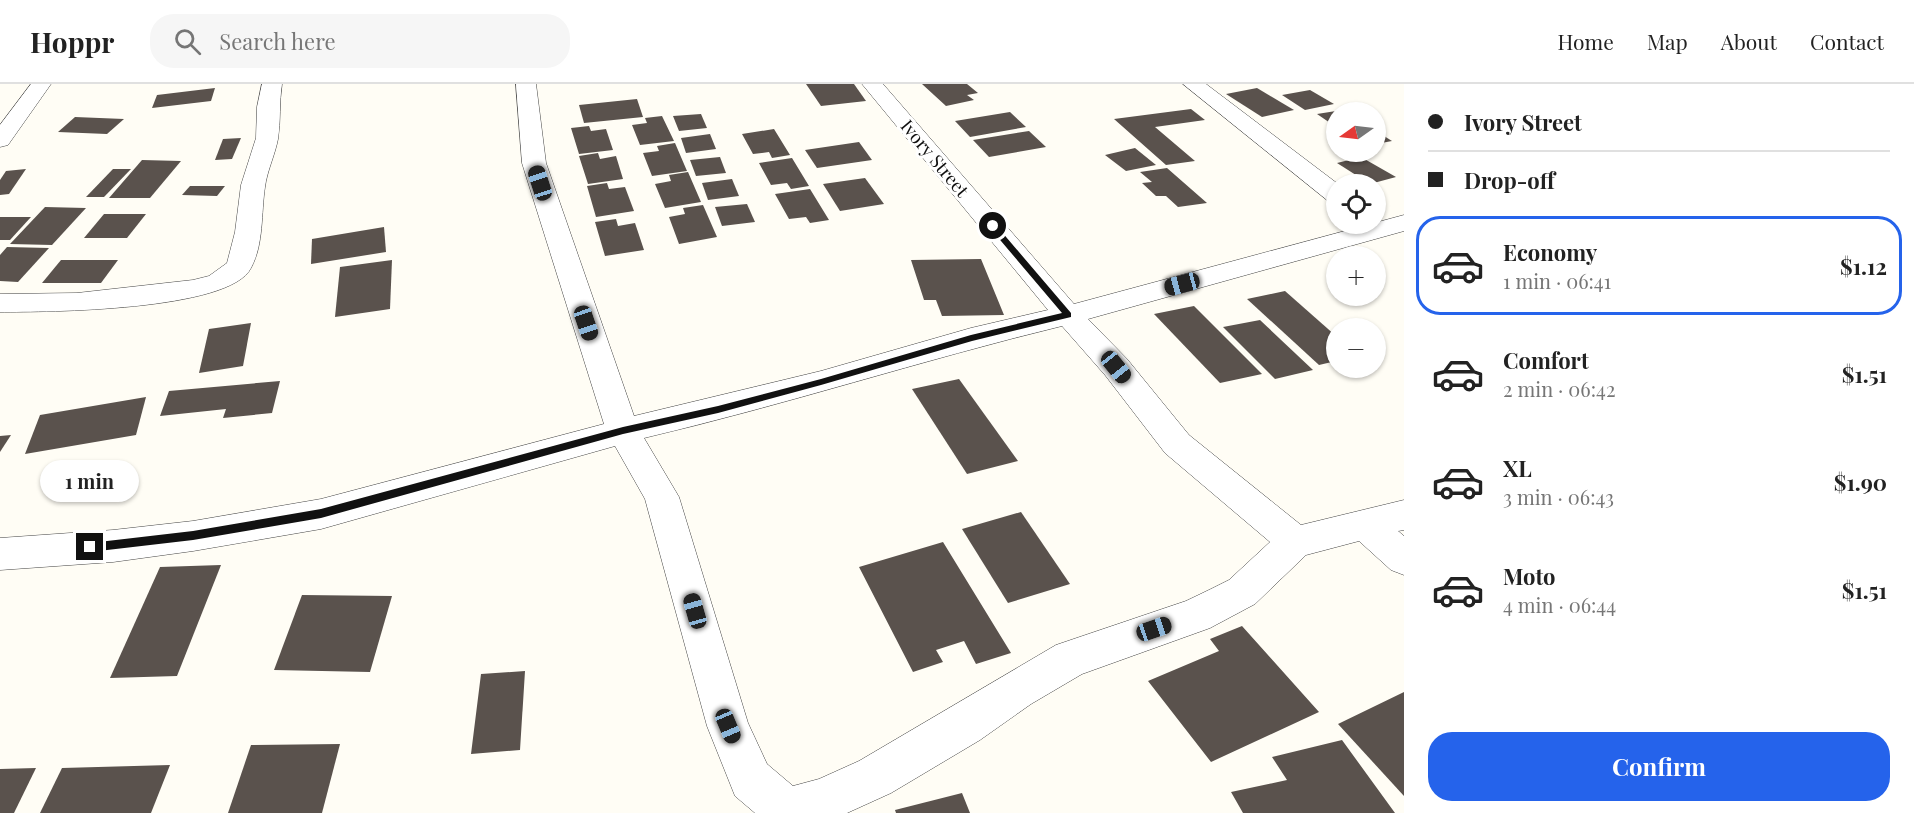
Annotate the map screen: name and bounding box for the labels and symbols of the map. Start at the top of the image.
north arrow [1326,102,1386,162]
street label: Ivory Street [896,114,975,202]
car [526,163,554,203]
route start [979,212,1006,239]
car [1162,271,1202,297]
car [572,303,600,343]
car [1098,347,1134,387]
callout: 1 min [40,460,140,502]
route end [76,533,103,560]
car [681,591,709,631]
car [1134,615,1174,643]
car [713,706,743,746]

